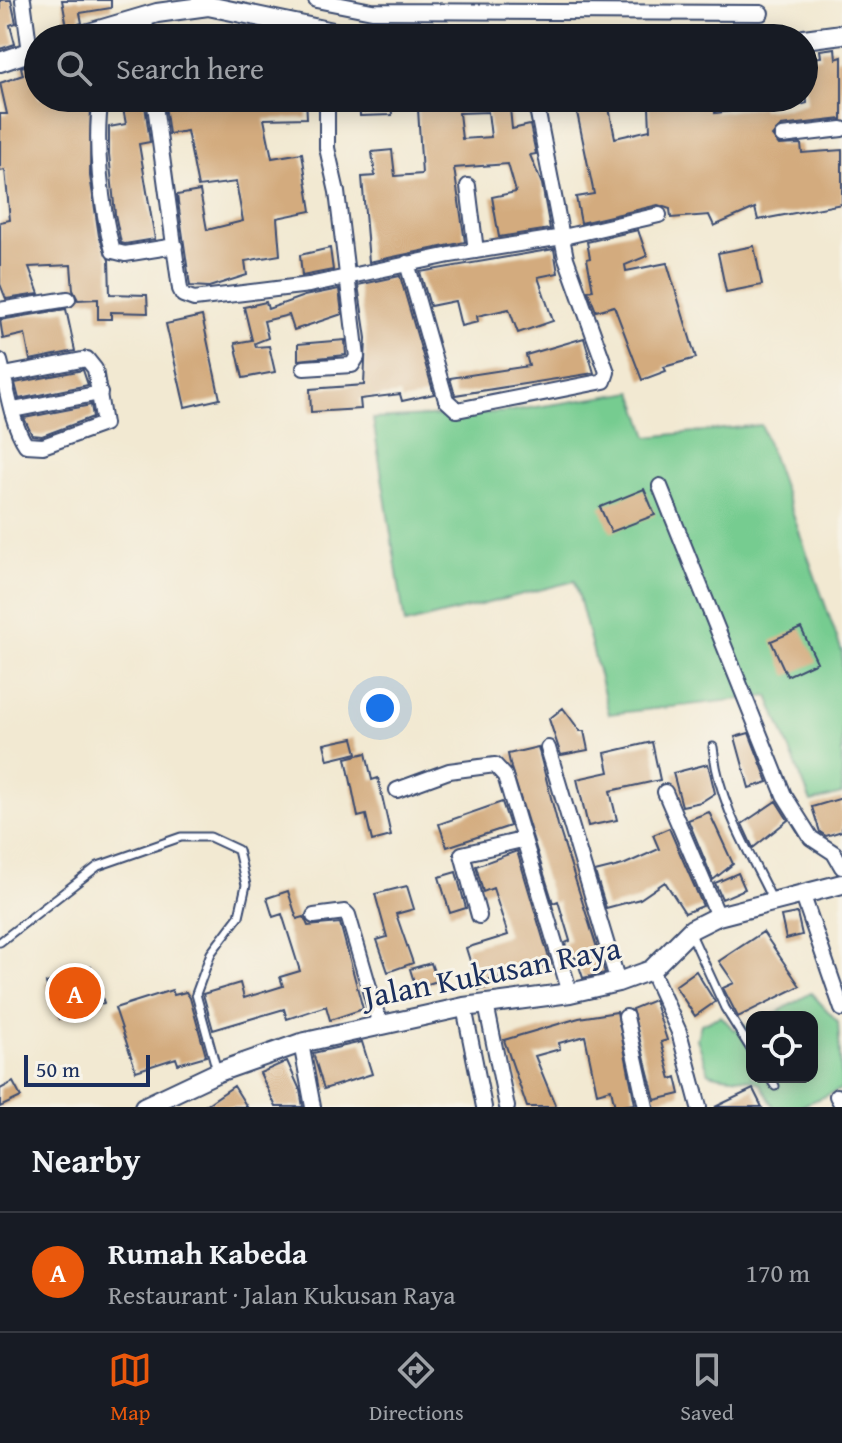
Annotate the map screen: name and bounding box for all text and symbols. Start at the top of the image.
search box [24,24,818,112]
icon: search [52,46,96,90]
text: Search here [116,46,264,90]
your location [360,688,400,728]
street label: Jalan Kukusan Raya [355,924,625,1020]
pin: A [49,963,101,1023]
map controls [746,1011,818,1083]
button: locate [746,1011,818,1083]
scale bar [24,1051,150,1087]
text: 50 m [36,1053,80,1085]
text: Nearby [32,1135,141,1184]
text: Rumah Kabeda [108,1231,307,1275]
text: A [50,1253,66,1292]
text: 170 m [745,1253,810,1292]
text: Restaurant · Jalan Kukusan Raya [108,1275,455,1314]
tab: Map [108,1348,152,1428]
tab: Directions [369,1348,464,1428]
tab: Saved [680,1348,734,1428]

